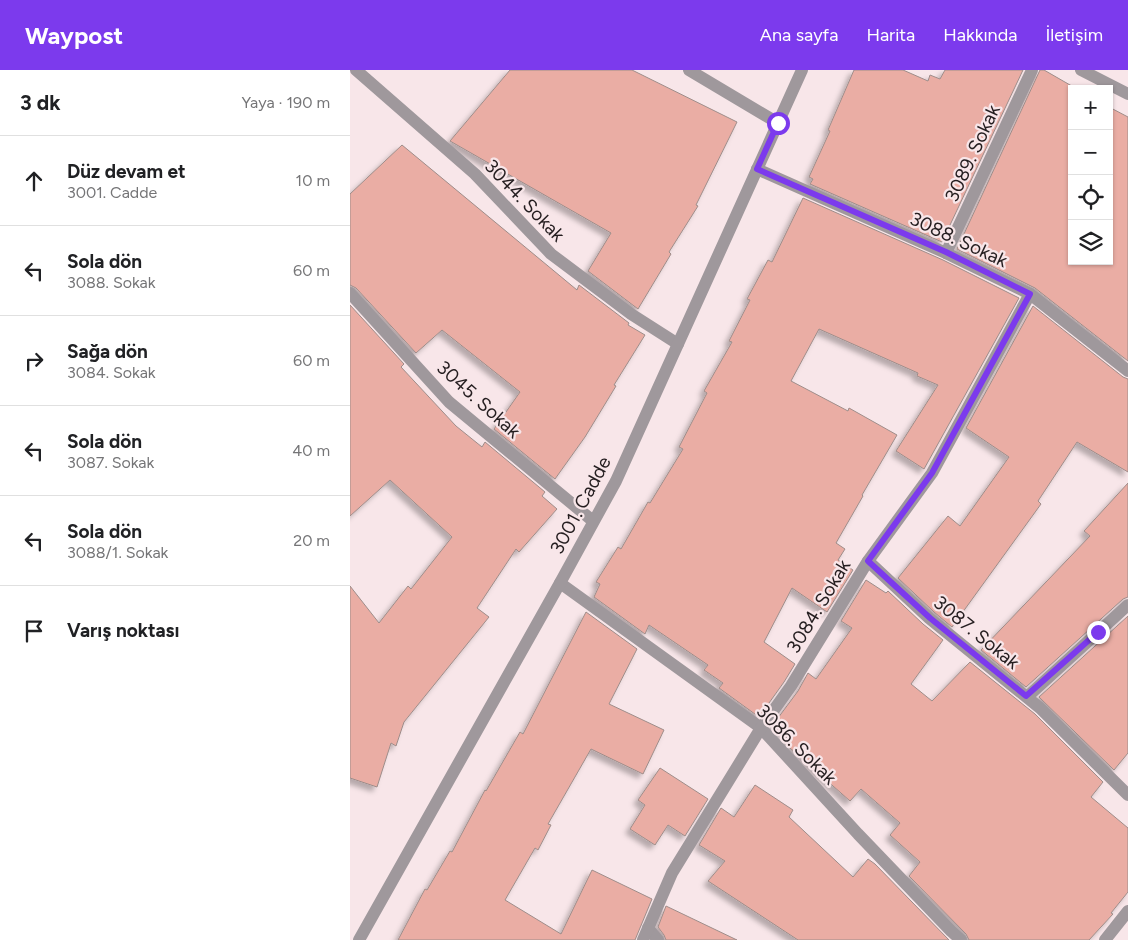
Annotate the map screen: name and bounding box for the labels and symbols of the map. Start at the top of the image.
street label: 3089. Sokak [940,100,1005,205]
route start [767,112,790,135]
street label: 3044. Sokak [480,154,570,247]
street label: 3088. Sokak [906,207,1012,272]
street label: 3045. Sokak [432,356,526,443]
street label: 3001. Cadde [545,453,616,558]
street label: 3084. Sokak [781,555,856,657]
street label: 3087. Sokak [929,591,1025,674]
route end [1087,621,1110,644]
street label: 3086. Sokak [752,699,842,790]

